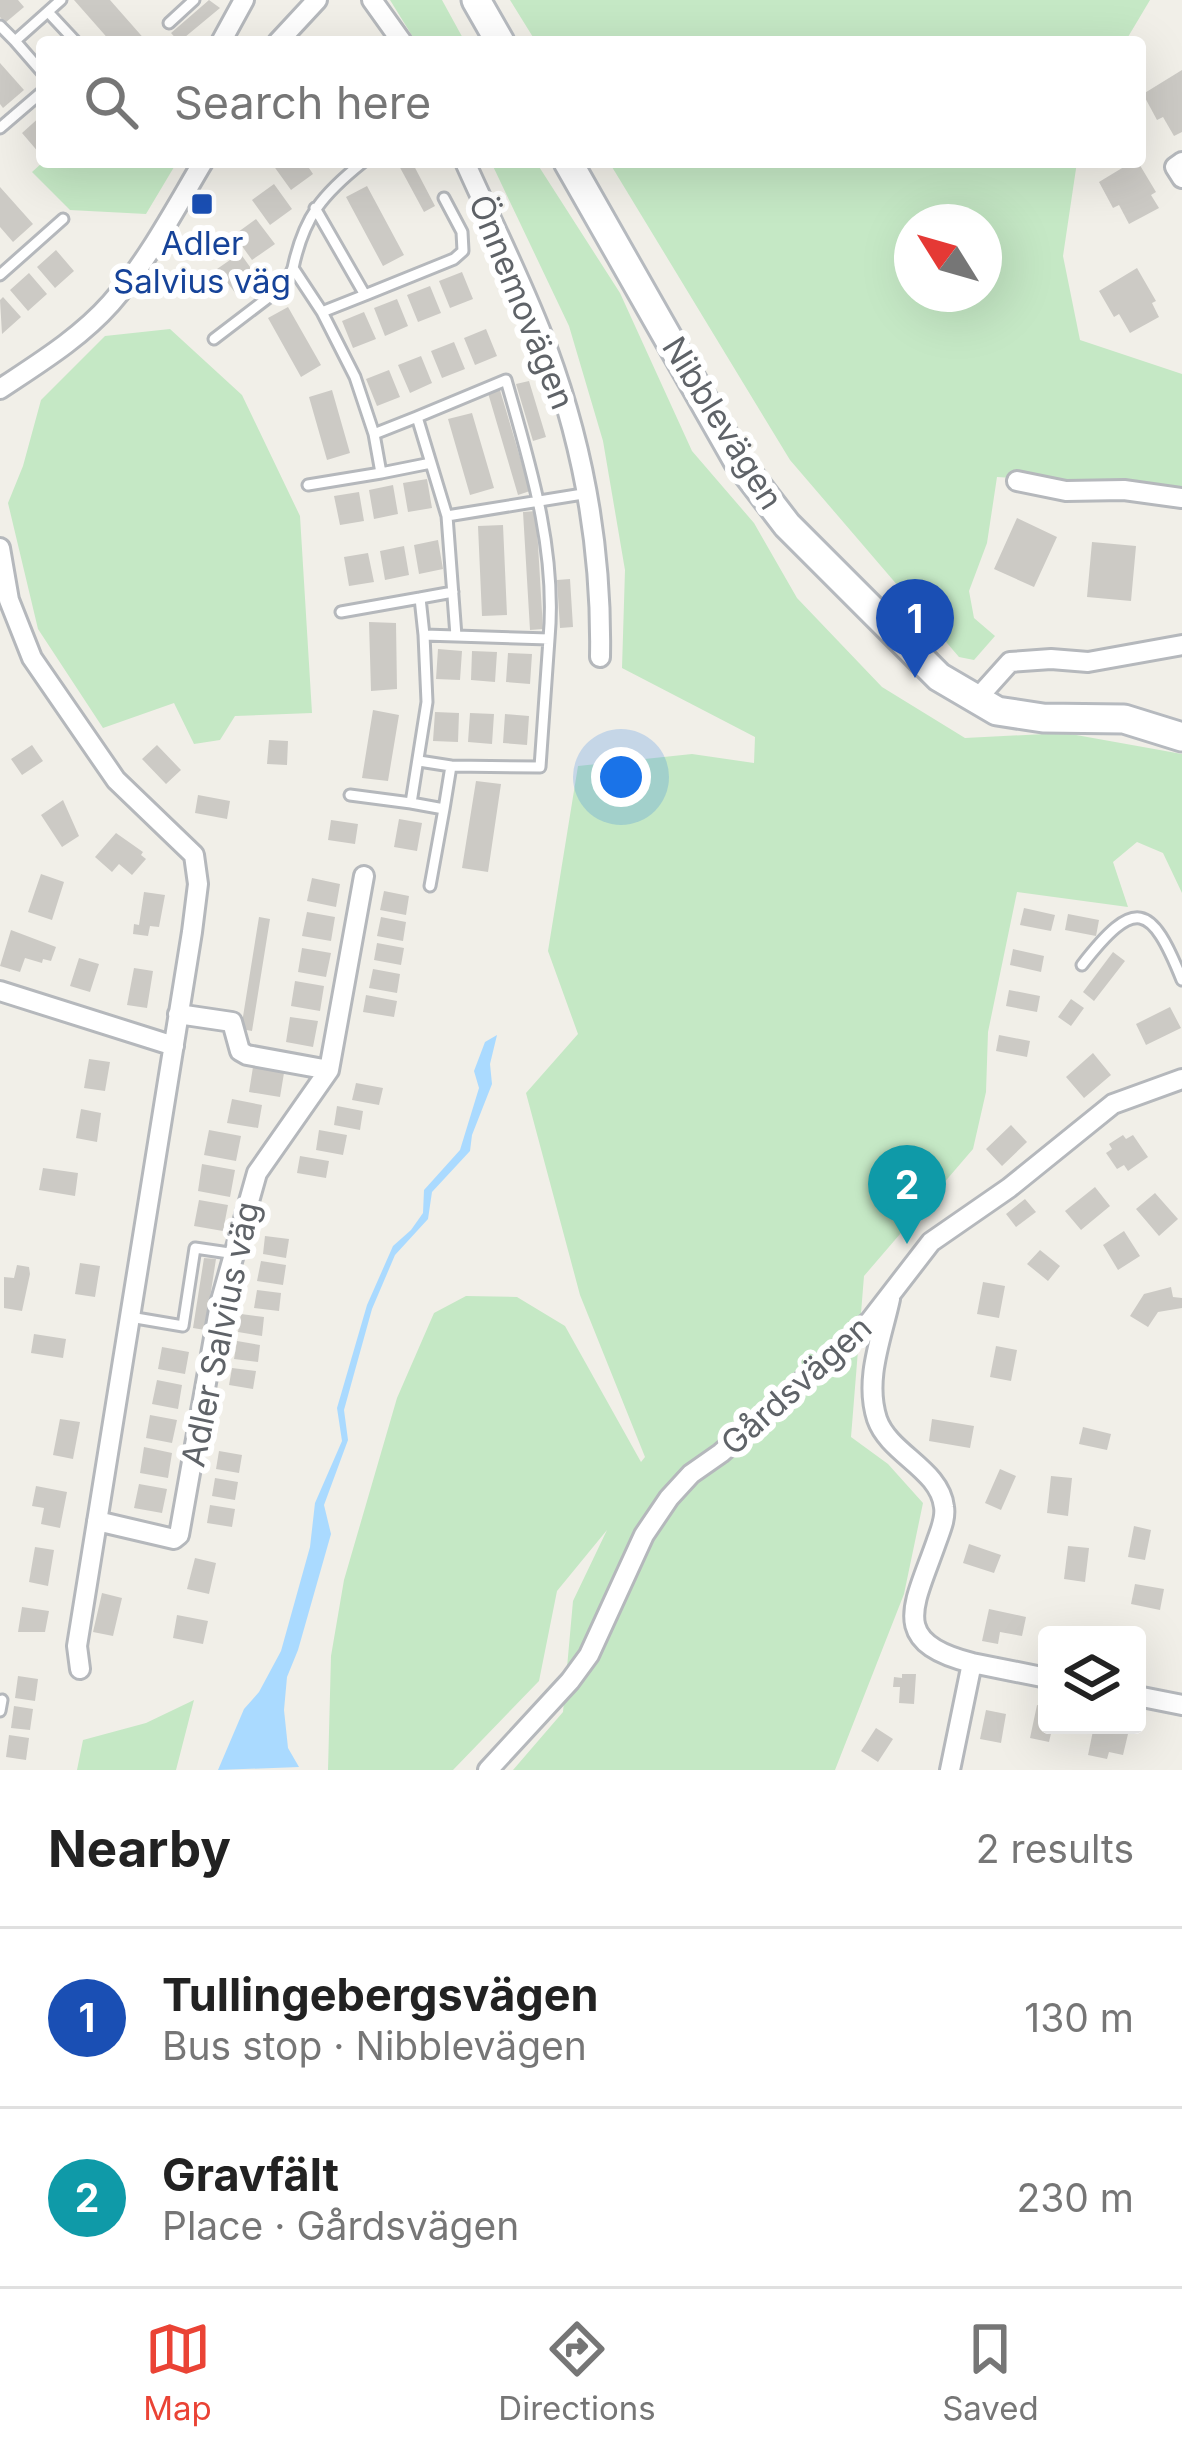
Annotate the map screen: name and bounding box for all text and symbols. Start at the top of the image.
search box [36,36,1146,168]
icon: search [78,69,144,135]
text: Search here [174,75,431,130]
street label: Önnemovägen [461,189,583,415]
marker: Adler Salvius väg [189,191,215,217]
north arrow [894,204,1002,312]
place label: Adler Salvius väg [113,223,291,301]
street label: Nibblevägen [654,329,792,517]
pin: 1 [876,579,954,678]
your location [591,747,651,807]
pin: 2 [868,1145,946,1244]
street label: Adler Salvius väg [172,1198,268,1470]
street label: Gårdsvägen [713,1307,879,1463]
map controls [1038,1626,1146,1734]
button: layers [1038,1626,1146,1734]
text: Nearby [48,1818,231,1879]
text: 2 results [976,1825,1134,1872]
text: Tullingebergsvägen [162,1967,599,2022]
text: 1 [79,1994,95,2041]
text: 130 m [1024,1994,1134,2041]
text: Bus stop · Nibblevägen [162,2022,587,2069]
text: Gravfält [162,2147,339,2202]
text: 2 [75,2174,99,2221]
text: 230 m [1016,2174,1134,2221]
text: Place · Gårdsvägen [162,2202,519,2249]
tab: Map [143,2316,212,2428]
tab: Directions [498,2316,656,2428]
tab: Saved [942,2316,1039,2428]

